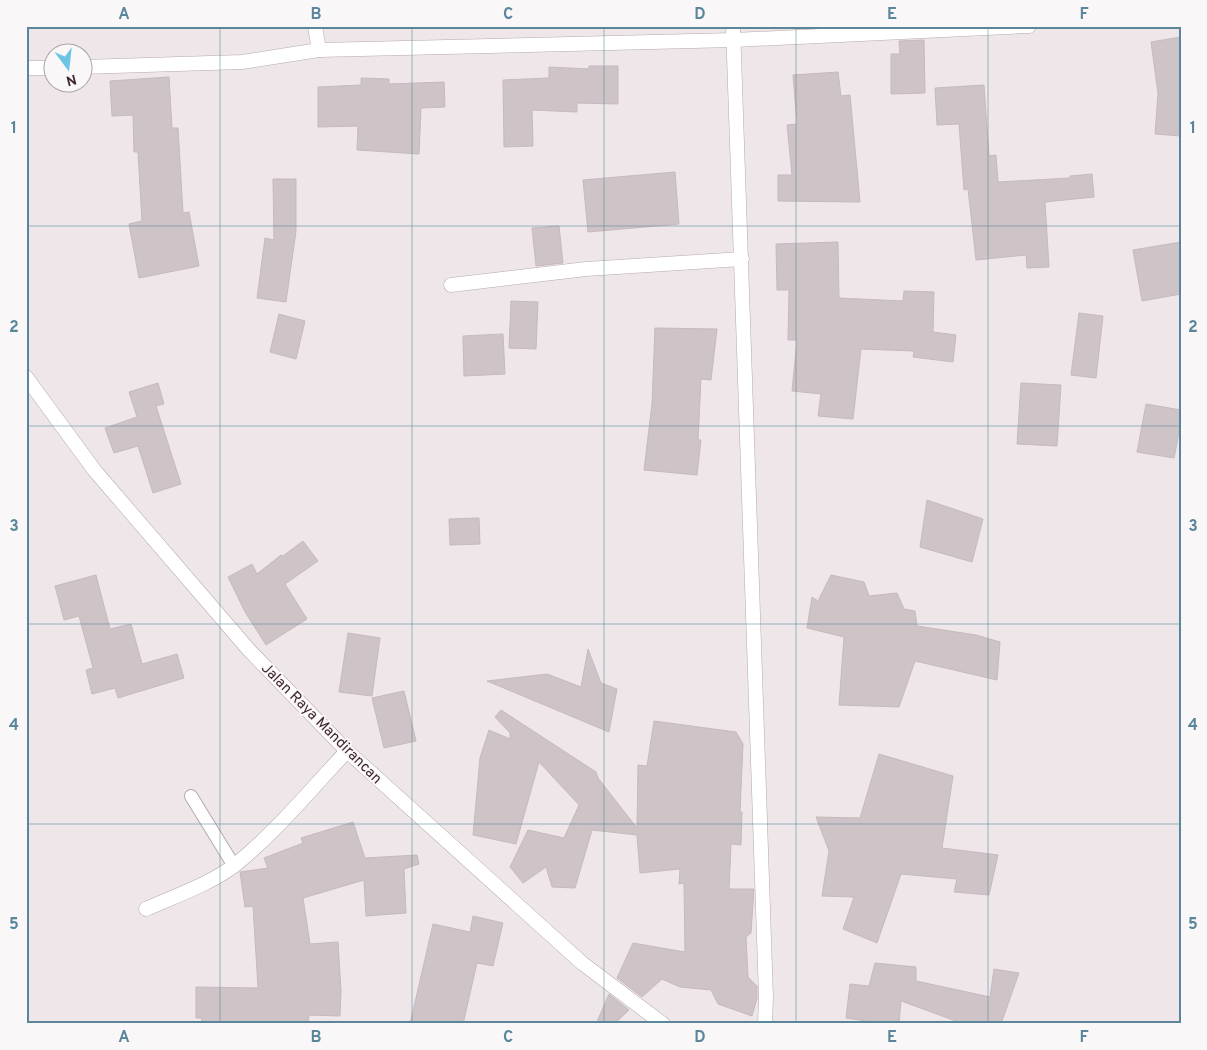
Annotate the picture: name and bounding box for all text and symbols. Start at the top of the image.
text: A [118,5,130,25]
text: B [310,5,322,25]
text: C [503,5,513,25]
text: D [694,5,706,25]
text: E [887,5,897,25]
text: F [1079,5,1089,25]
north arrow [42,42,92,92]
text: N [64,70,78,89]
text: 1 [11,119,17,139]
text: 1 [1190,119,1196,139]
text: 2 [9,318,19,338]
text: 2 [1188,318,1198,338]
text: 3 [9,517,19,537]
text: 3 [1188,517,1198,537]
street label: Jalan Raya Mandirancan [256,660,385,789]
text: 4 [9,716,19,736]
text: 4 [1188,716,1198,736]
text: 5 [9,915,19,935]
text: 5 [1188,915,1198,935]
text: A [118,1028,130,1048]
text: B [310,1028,322,1048]
text: C [503,1028,513,1048]
text: D [694,1028,706,1048]
text: E [887,1028,897,1048]
text: F [1079,1028,1089,1048]

